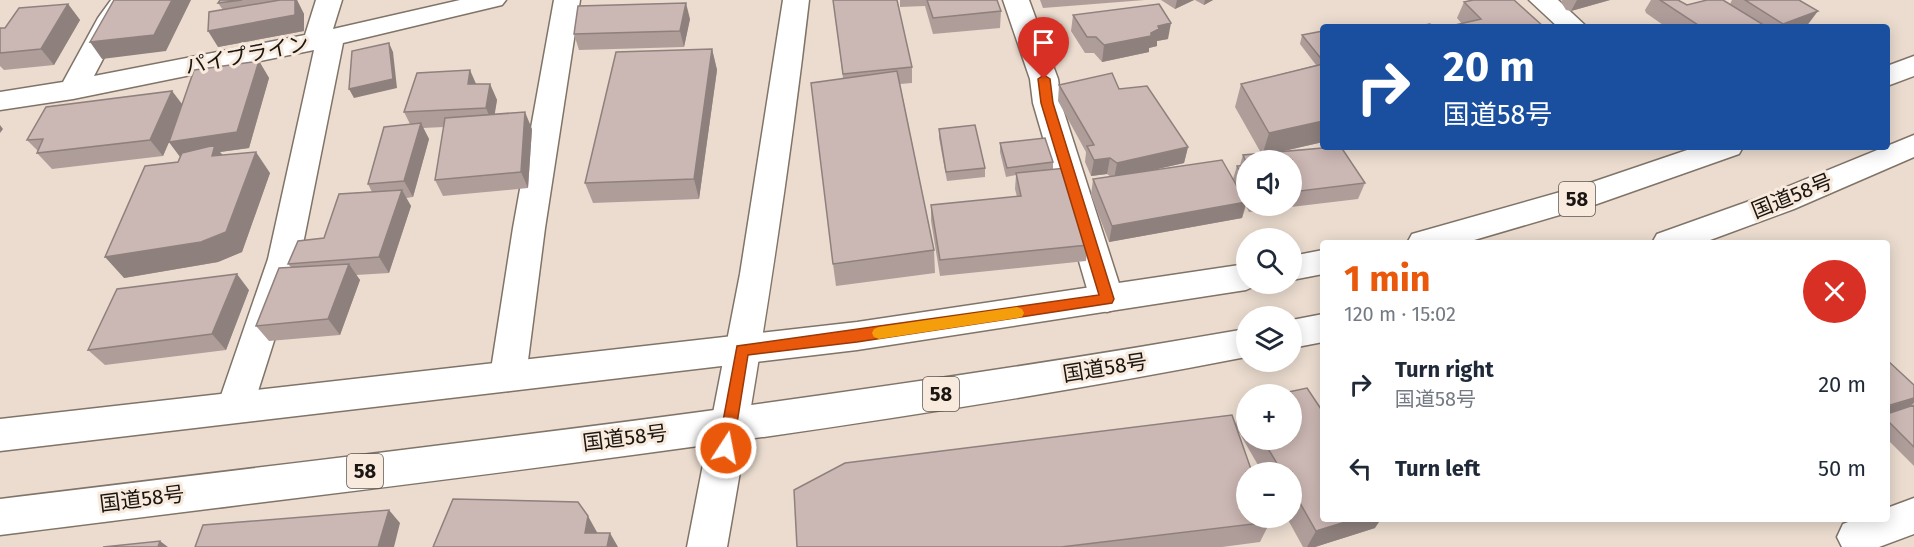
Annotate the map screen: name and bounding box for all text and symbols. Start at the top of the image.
pin [1018,17,1069,79]
icon: arrive [1027,26,1060,59]
street label: パイプライン [183,30,311,80]
text: 20 m [1443,42,1535,92]
icon: right [1344,48,1422,126]
text: 国道58号 [1443,99,1552,131]
map controls [1236,150,1302,528]
button: sound [1236,150,1302,216]
street label: 国道58号 [1748,168,1836,224]
road number: 58 [1559,182,1595,216]
button: search [1236,228,1302,294]
text: 1 min [1344,257,1431,301]
button: close [1803,260,1866,323]
text: 120 m · 15:02 [1344,302,1456,326]
button: layers [1236,306,1302,372]
street label: 国道58号 [1061,349,1149,387]
text: Turn right [1395,356,1494,383]
icon: right [1344,368,1377,401]
text: 20 m [1818,371,1866,398]
road number: 58 [923,377,959,411]
button: + [1236,384,1302,450]
text: 国道58号 [1395,387,1476,411]
position arrow [694,416,758,480]
street label: 国道58号 [581,420,669,456]
icon: left [1344,452,1377,485]
road number: 58 [347,454,383,488]
text: Turn left [1395,455,1480,482]
text: 50 m [1818,455,1866,482]
button: − [1236,462,1302,528]
street label: 国道58号 [98,481,186,517]

